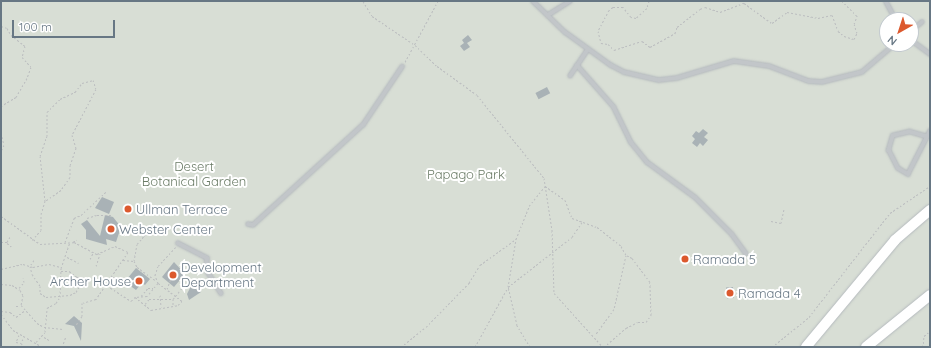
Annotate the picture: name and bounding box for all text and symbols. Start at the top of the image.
scale bar [14,12,117,38]
north arrow [879,12,919,52]
text: 100 m [19,19,52,34]
text: N [885,33,900,49]
park label: Desert Botanical Garden [142,159,246,190]
park label: Papago Park [427,166,505,182]
place label: Ullman Terrace [136,201,227,217]
marker: Ullman Terrace [123,204,133,214]
place label: Webster Center [119,221,213,237]
marker: Webster Center [106,224,116,234]
place label: Ramada 5 [693,251,756,267]
marker: Ramada 5 [680,254,690,264]
place label: Development Department [181,260,262,291]
marker: Development Department [168,270,178,280]
place label: Archer House [50,273,131,289]
marker: Archer House [134,276,144,286]
place label: Ramada 4 [738,285,801,301]
marker: Ramada 4 [725,288,735,298]

